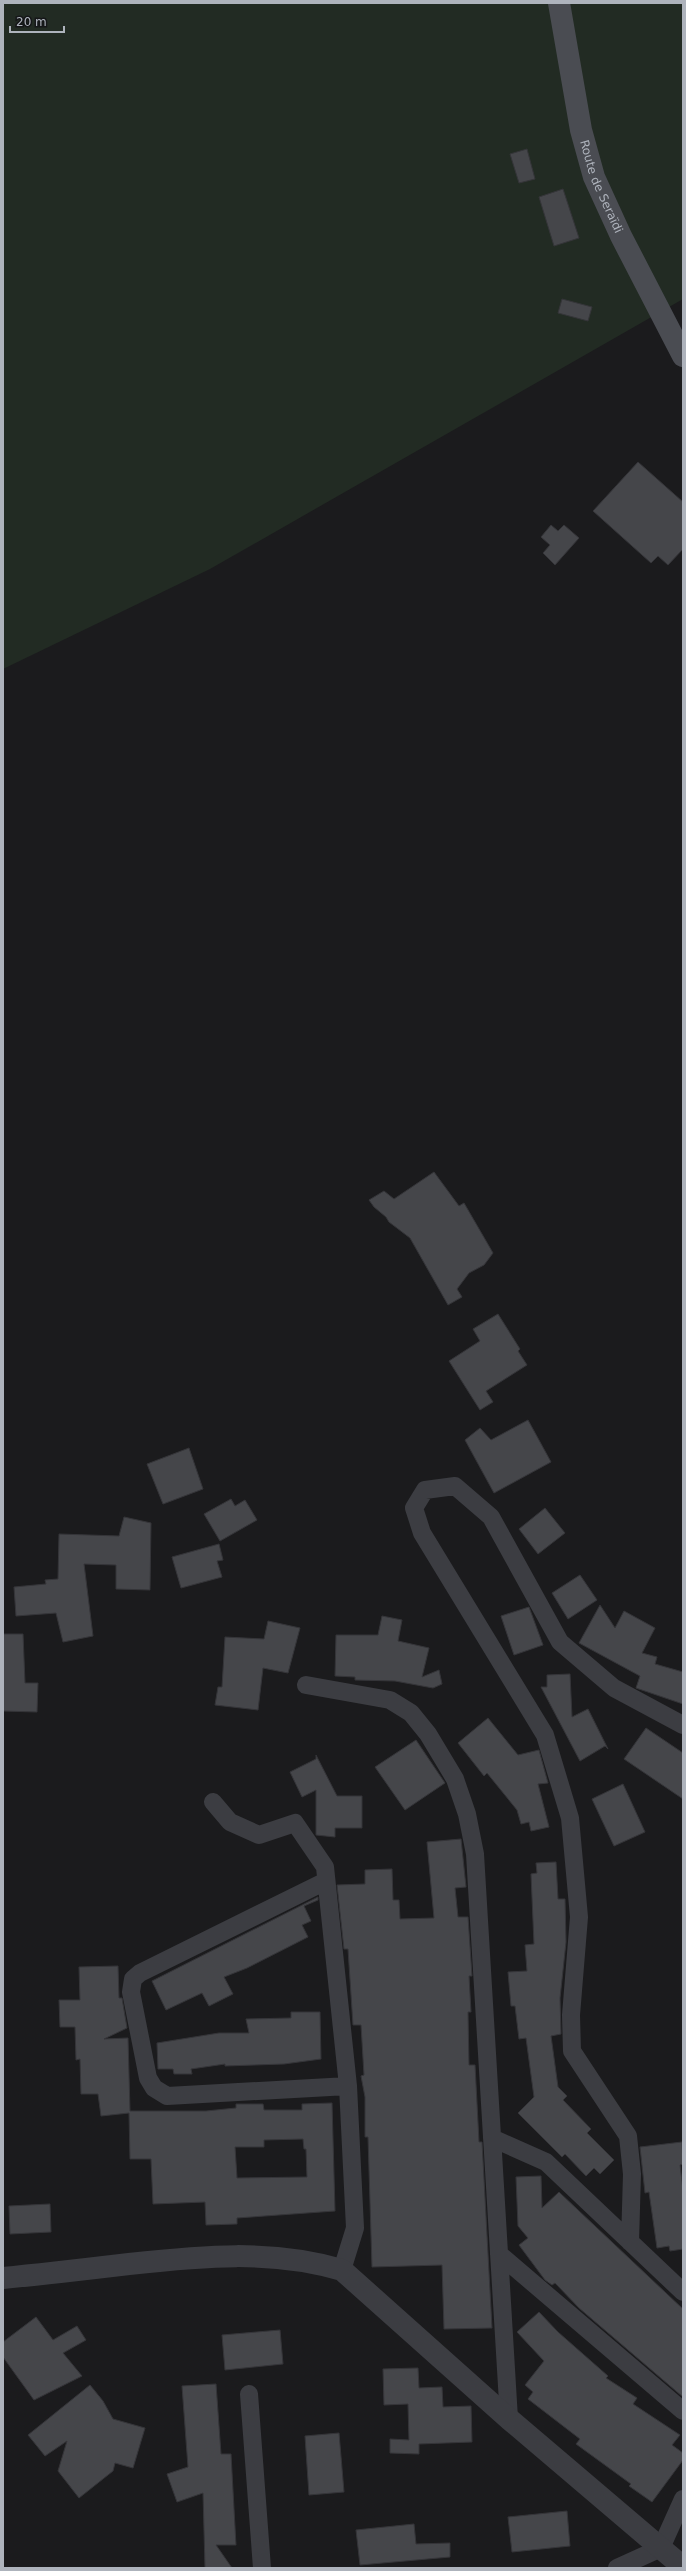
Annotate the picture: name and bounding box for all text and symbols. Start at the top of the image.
scale bar [10,8,64,34]
text: 20 m [16,15,47,29]
street label: Route de Seraïdi [577,138,626,235]

